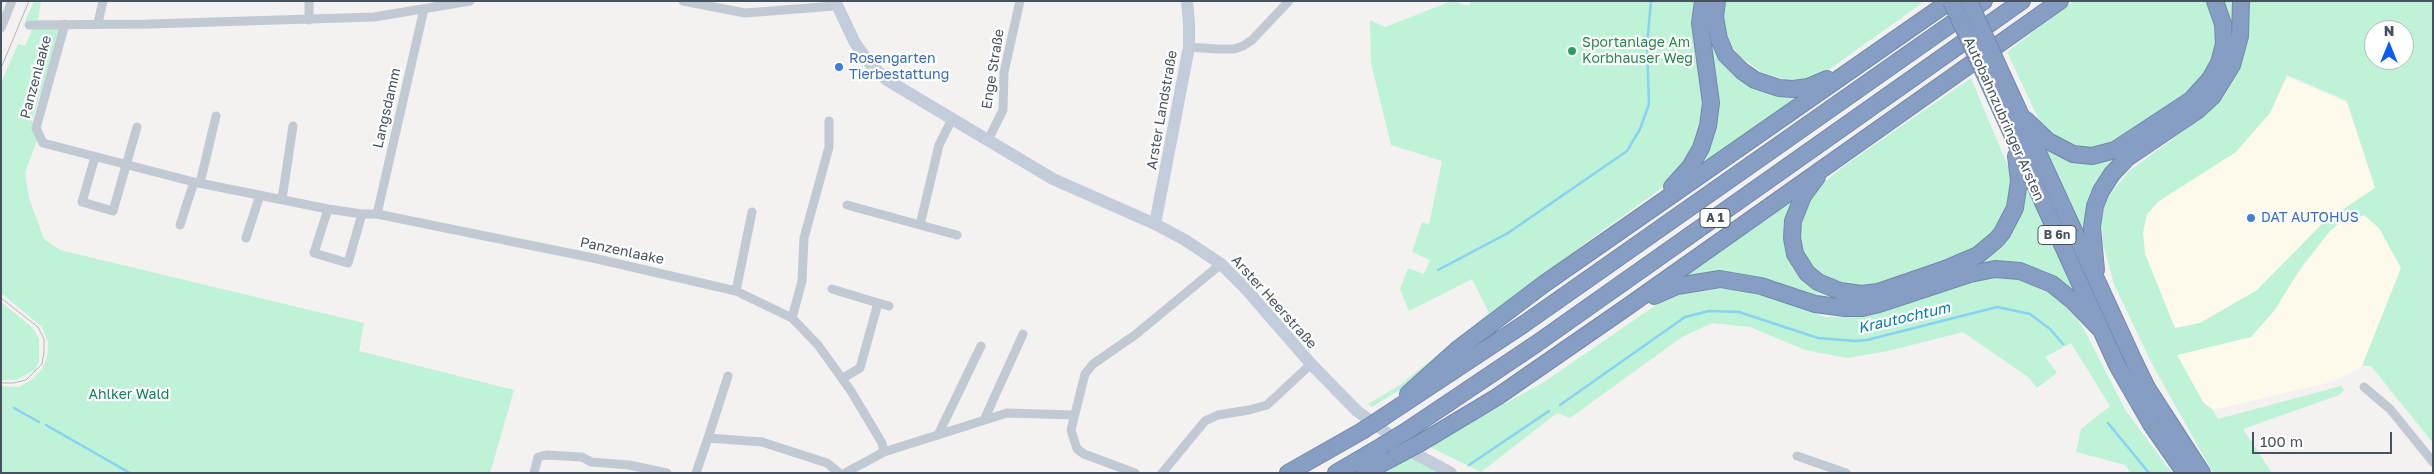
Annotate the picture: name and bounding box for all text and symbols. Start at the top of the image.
north arrow [2364,20,2414,70]
text: N [2384,22,2394,39]
street label: Enge Straße [978,28,1008,110]
street label: Panzenlaake [17,34,55,120]
street label: Autobahnzubringer Arsten [1960,34,2048,204]
place label: Sportanlage Am Korbhauser Weg [1582,35,1693,68]
marker: Sportanlage Am Korbhauser Weg [1566,45,1578,57]
street label: Arster Landstraße [1143,49,1181,171]
place label: Rosengarten Tierbestattung [849,51,949,84]
marker: Rosengarten Tierbestattung [833,61,845,73]
street label: Langsdamm [370,66,404,150]
road number: A 1 [1700,208,1730,228]
place label: DAT AUTOHUS [2261,210,2359,226]
marker: DAT AUTOHUS [2245,212,2257,224]
road number: B 6n [2038,226,2076,244]
street label: Panzenlaake [578,234,666,268]
street label: Arster Heerstraße [1228,252,1320,352]
water label: Krautochtum [1856,299,1952,337]
park label: Ahlker Wald [89,387,169,403]
scale bar [2254,422,2394,454]
text: 100 m [2260,432,2303,450]

